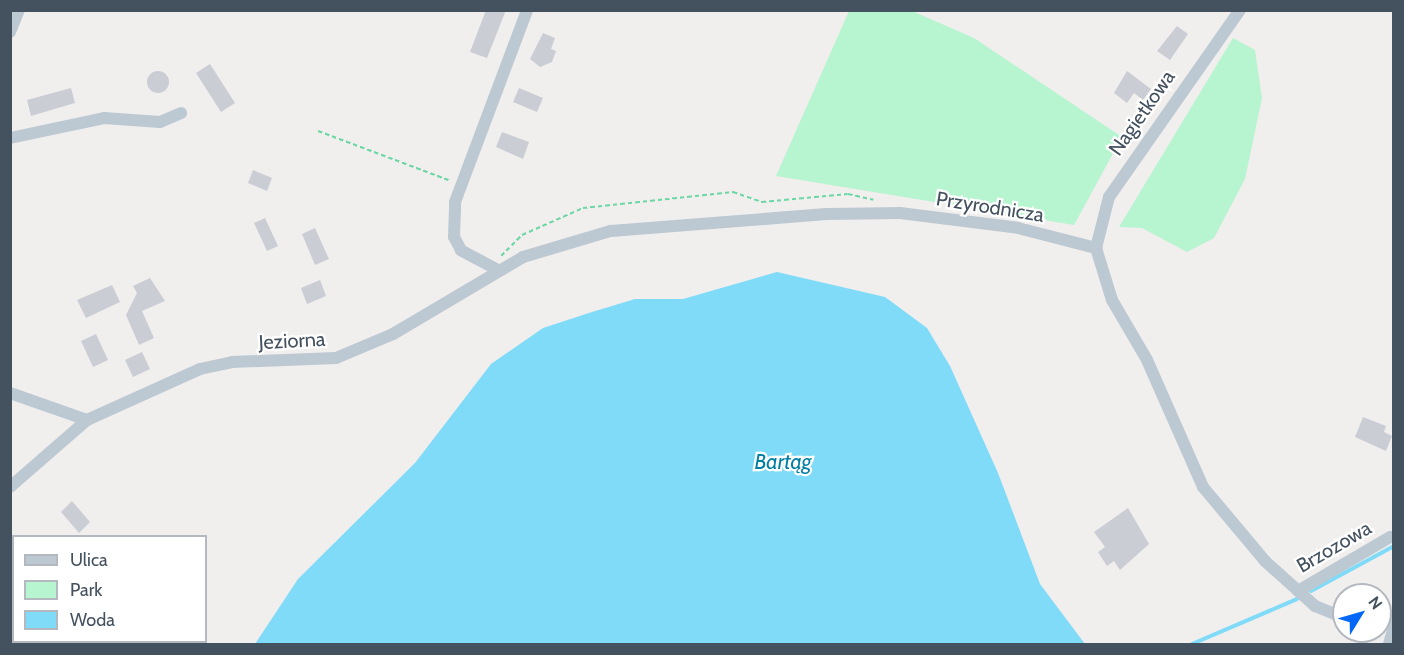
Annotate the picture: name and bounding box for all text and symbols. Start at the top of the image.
street label: Nagietkowa [1104,66,1180,160]
street label: Przyrodnicza [934,187,1046,227]
street label: Jeziorna [258,327,326,355]
water label: Bartąg [755,449,811,475]
street label: Brzozowa [1292,516,1376,578]
legend [12,535,207,643]
text: Ulica [70,549,108,571]
text: Park [70,579,102,601]
north arrow [1332,583,1392,643]
text: N [1364,593,1386,613]
text: Woda [70,609,115,631]

